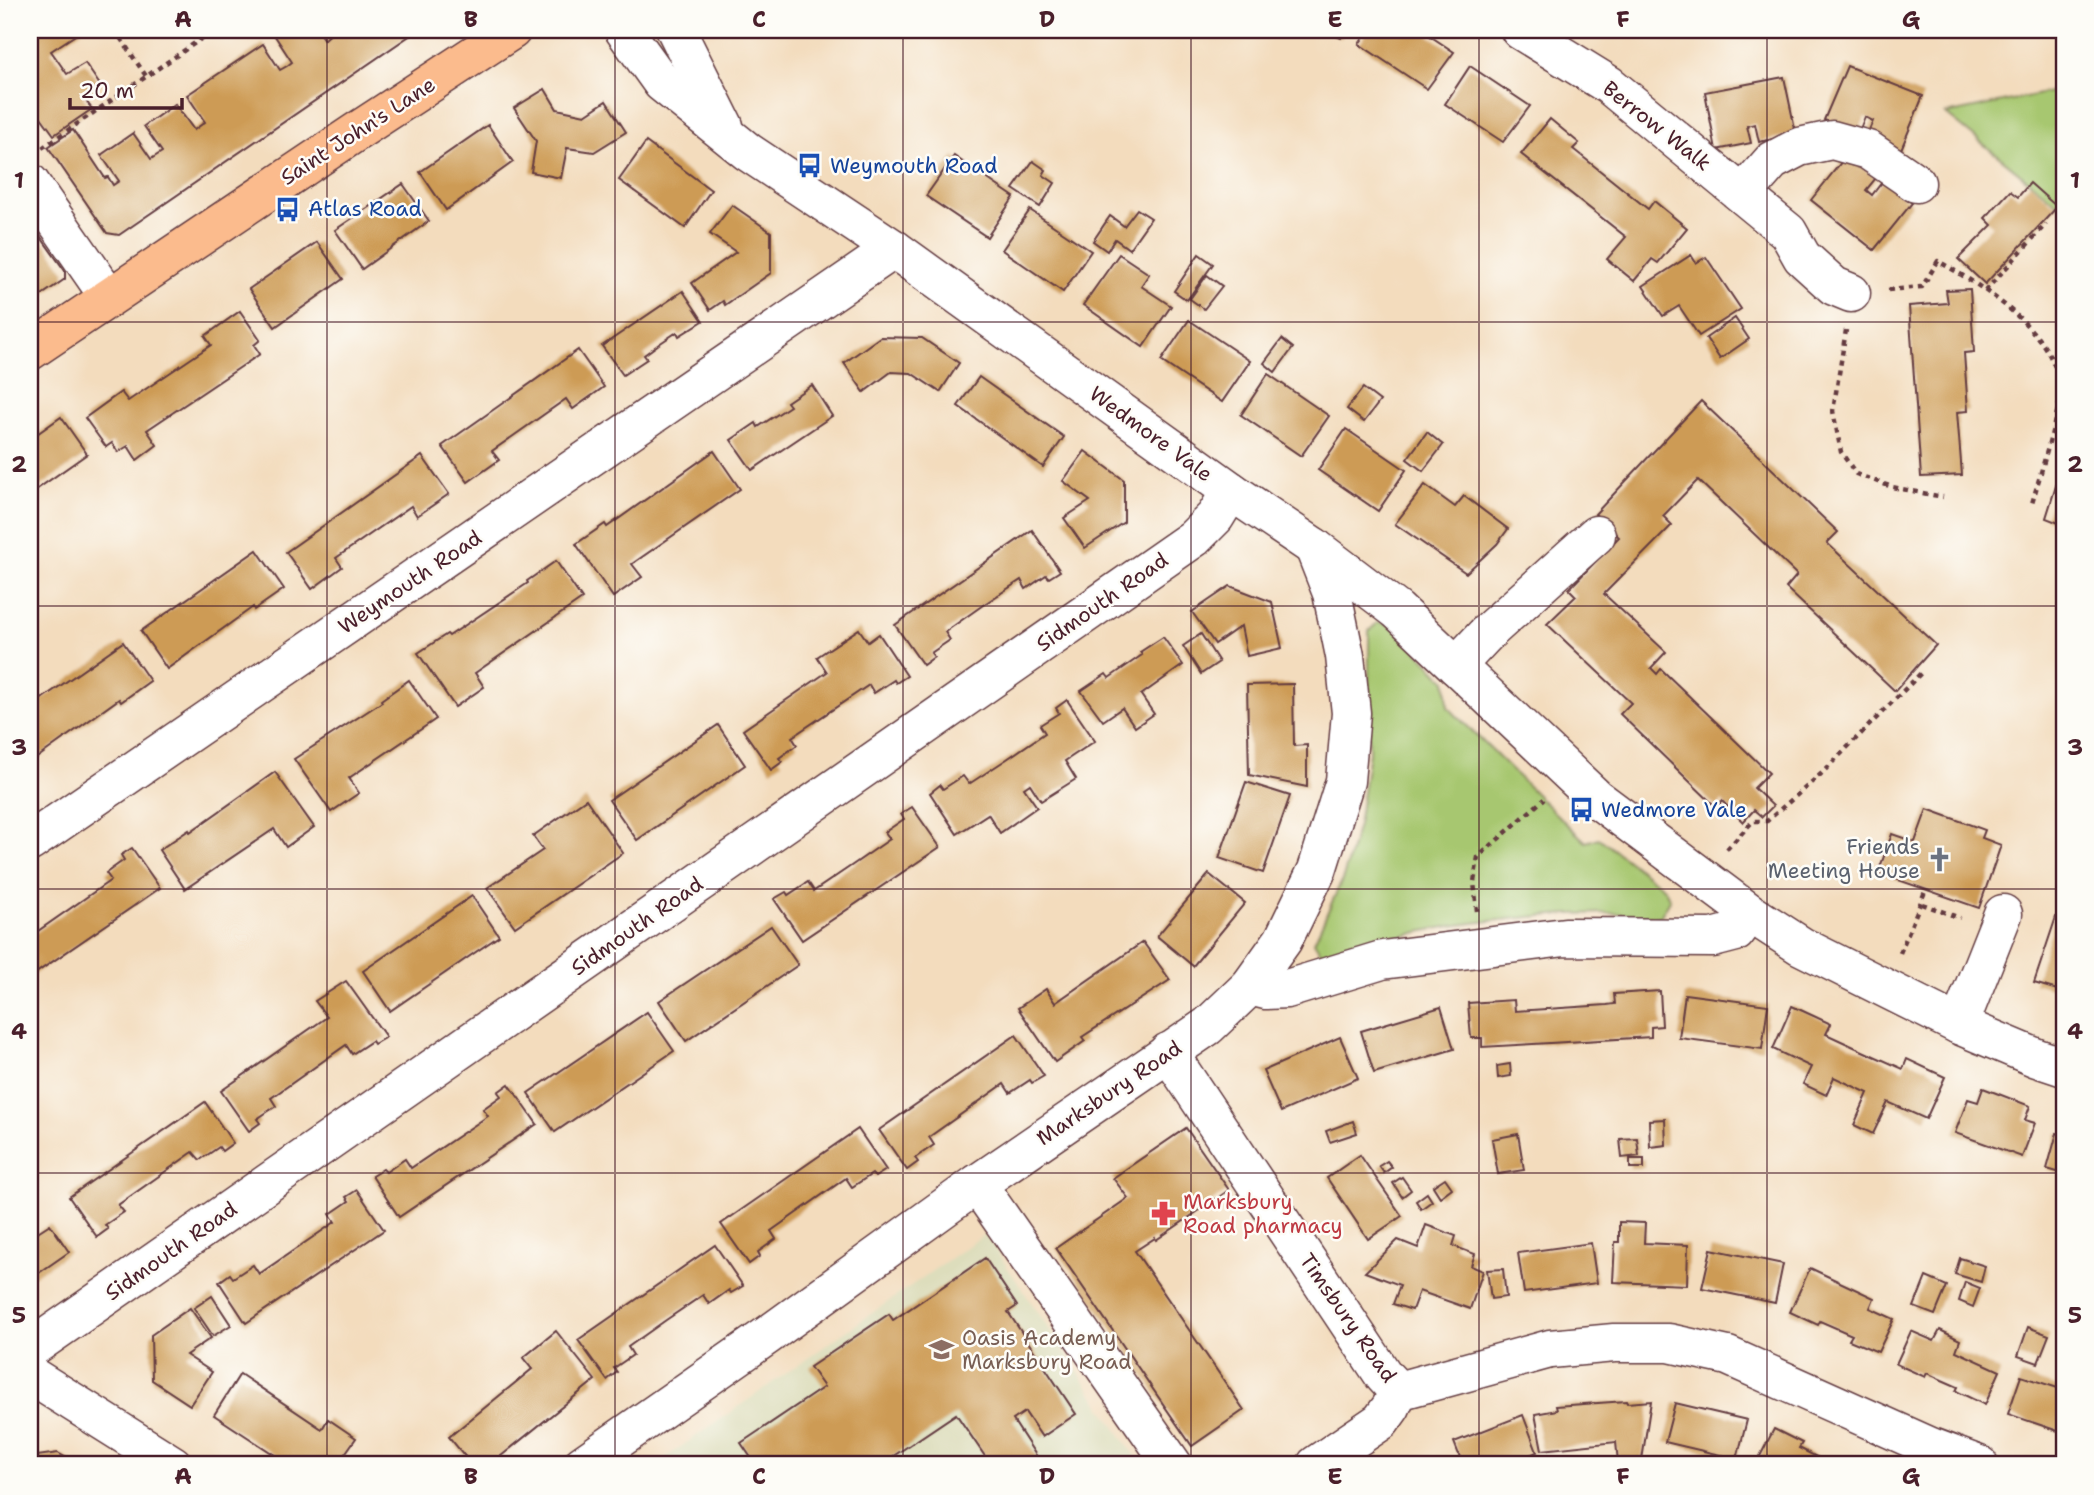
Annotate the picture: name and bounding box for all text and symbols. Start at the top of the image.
text: A [174,4,192,34]
text: B [464,4,478,34]
text: C [752,4,766,34]
text: D [1039,4,1055,34]
text: E [1327,4,1343,34]
text: F [1616,4,1630,34]
text: G [1902,4,1921,34]
scale bar [70,66,182,110]
street label: Saint John's Lane [275,70,441,192]
street label: Berrow Walk [1597,75,1717,177]
text: 20 m [80,77,134,105]
bus stop icon: Weymouth Road [796,152,824,180]
place label: Weymouth Road [830,152,998,180]
text: 1 [14,165,24,195]
text: 1 [2070,165,2080,195]
bus stop icon: Atlas Road [274,195,302,223]
place label: Atlas Road [308,195,422,223]
street label: Wedmore Vale [1084,380,1218,488]
text: 2 [11,449,27,479]
text: 2 [2067,449,2083,479]
street label: Weymouth Road [333,524,487,640]
street label: Sidmouth Road [1030,546,1174,658]
text: 3 [11,732,27,762]
text: 3 [2067,732,2083,762]
bus stop icon: Wedmore Vale [1567,796,1595,824]
place label: Wedmore Vale [1601,796,1747,824]
place label: Friends Meeting House [1768,833,1920,885]
church icon: Friends Meeting House [1926,845,1954,873]
street label: Sidmouth Road [565,870,709,982]
text: 4 [11,1016,27,1046]
text: 4 [2067,1016,2083,1046]
street label: Marksbury Road [1031,1034,1187,1152]
place label: Marksbury Road pharmacy [1183,1188,1343,1240]
street label: Sidmouth Road [99,1195,243,1307]
pharmacy icon: Marksbury Road pharmacy [1149,1200,1177,1228]
street label: Timsbury Road [1293,1248,1403,1388]
text: 5 [12,1300,26,1330]
text: 5 [2068,1300,2082,1330]
place label: Oasis Academy Marksbury Road [962,1324,1132,1376]
school or university icon: Oasis Academy Marksbury Road [928,1336,956,1364]
text: A [174,1461,192,1491]
text: B [464,1461,478,1491]
text: C [752,1461,766,1491]
text: D [1039,1461,1055,1491]
text: E [1327,1461,1343,1491]
text: F [1616,1461,1630,1491]
text: G [1902,1461,1921,1491]

